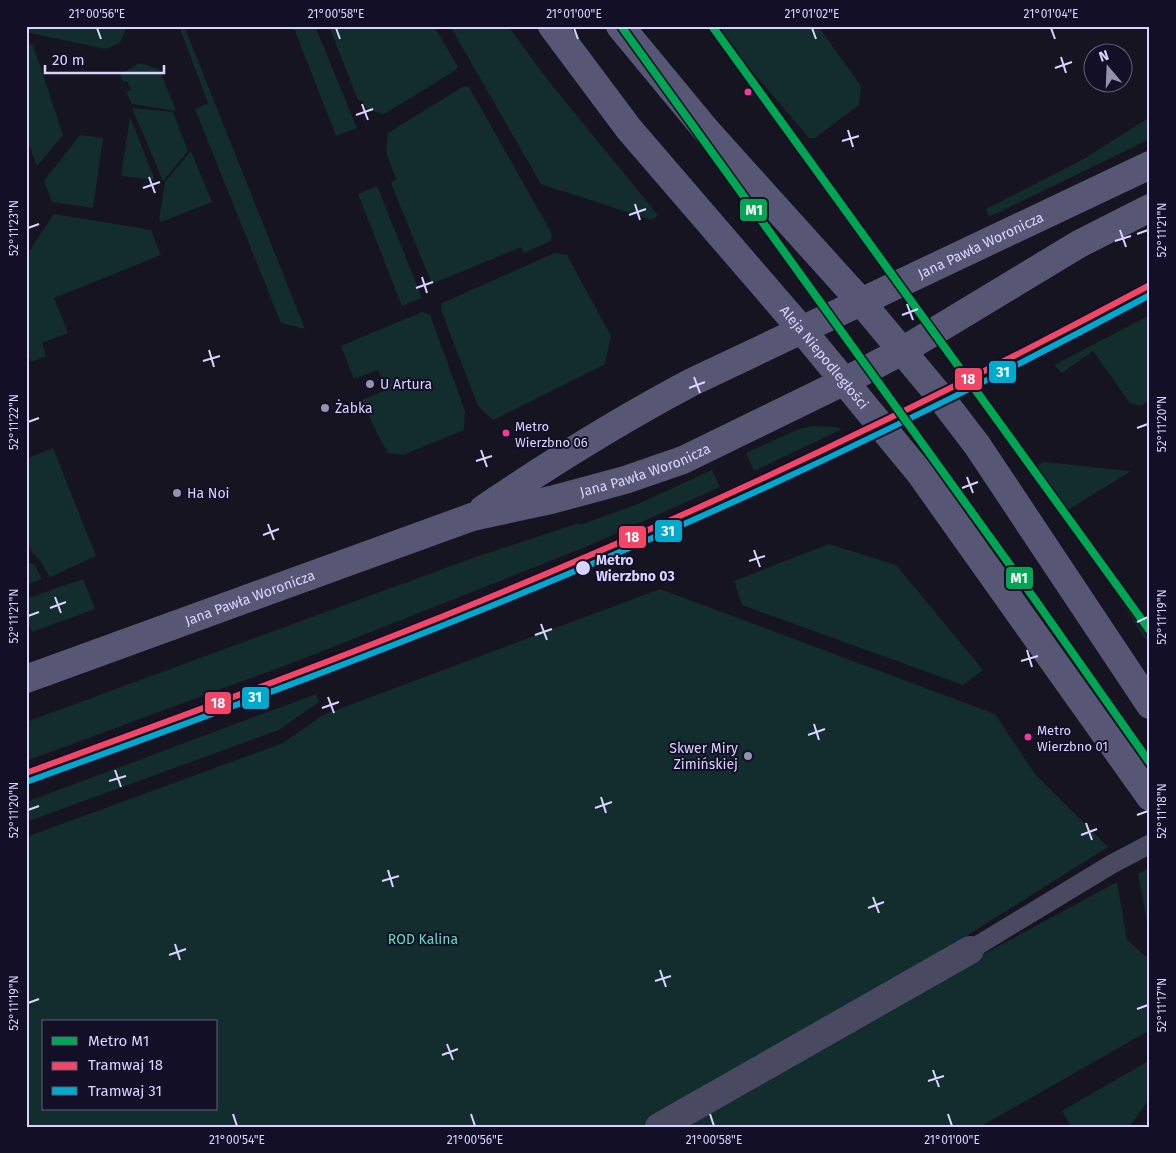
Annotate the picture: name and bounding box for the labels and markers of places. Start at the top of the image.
unlabelled marker [743,87,753,97]
place label: U Artura [380,376,432,393]
marker: U Artura [364,378,376,390]
place label: Żabka [335,399,373,417]
marker: Żabka [319,402,331,414]
place label: Metro Wierzbno 06 [515,419,588,450]
marker: Metro Wierzbno 06 [501,428,511,438]
place label: Ha Noi [187,485,230,502]
marker: Ha Noi [171,487,183,499]
place label: Metro Wierzbno 03 [596,552,675,585]
marker: Metro Wierzbno 03 [574,559,592,577]
place label: Metro Wierzbno 01 [1037,723,1108,754]
marker: Metro Wierzbno 01 [1023,732,1033,742]
place label: Skwer Miry Zimińskiej [669,740,738,773]
marker: Skwer Miry Zimińskiej [742,750,754,762]

